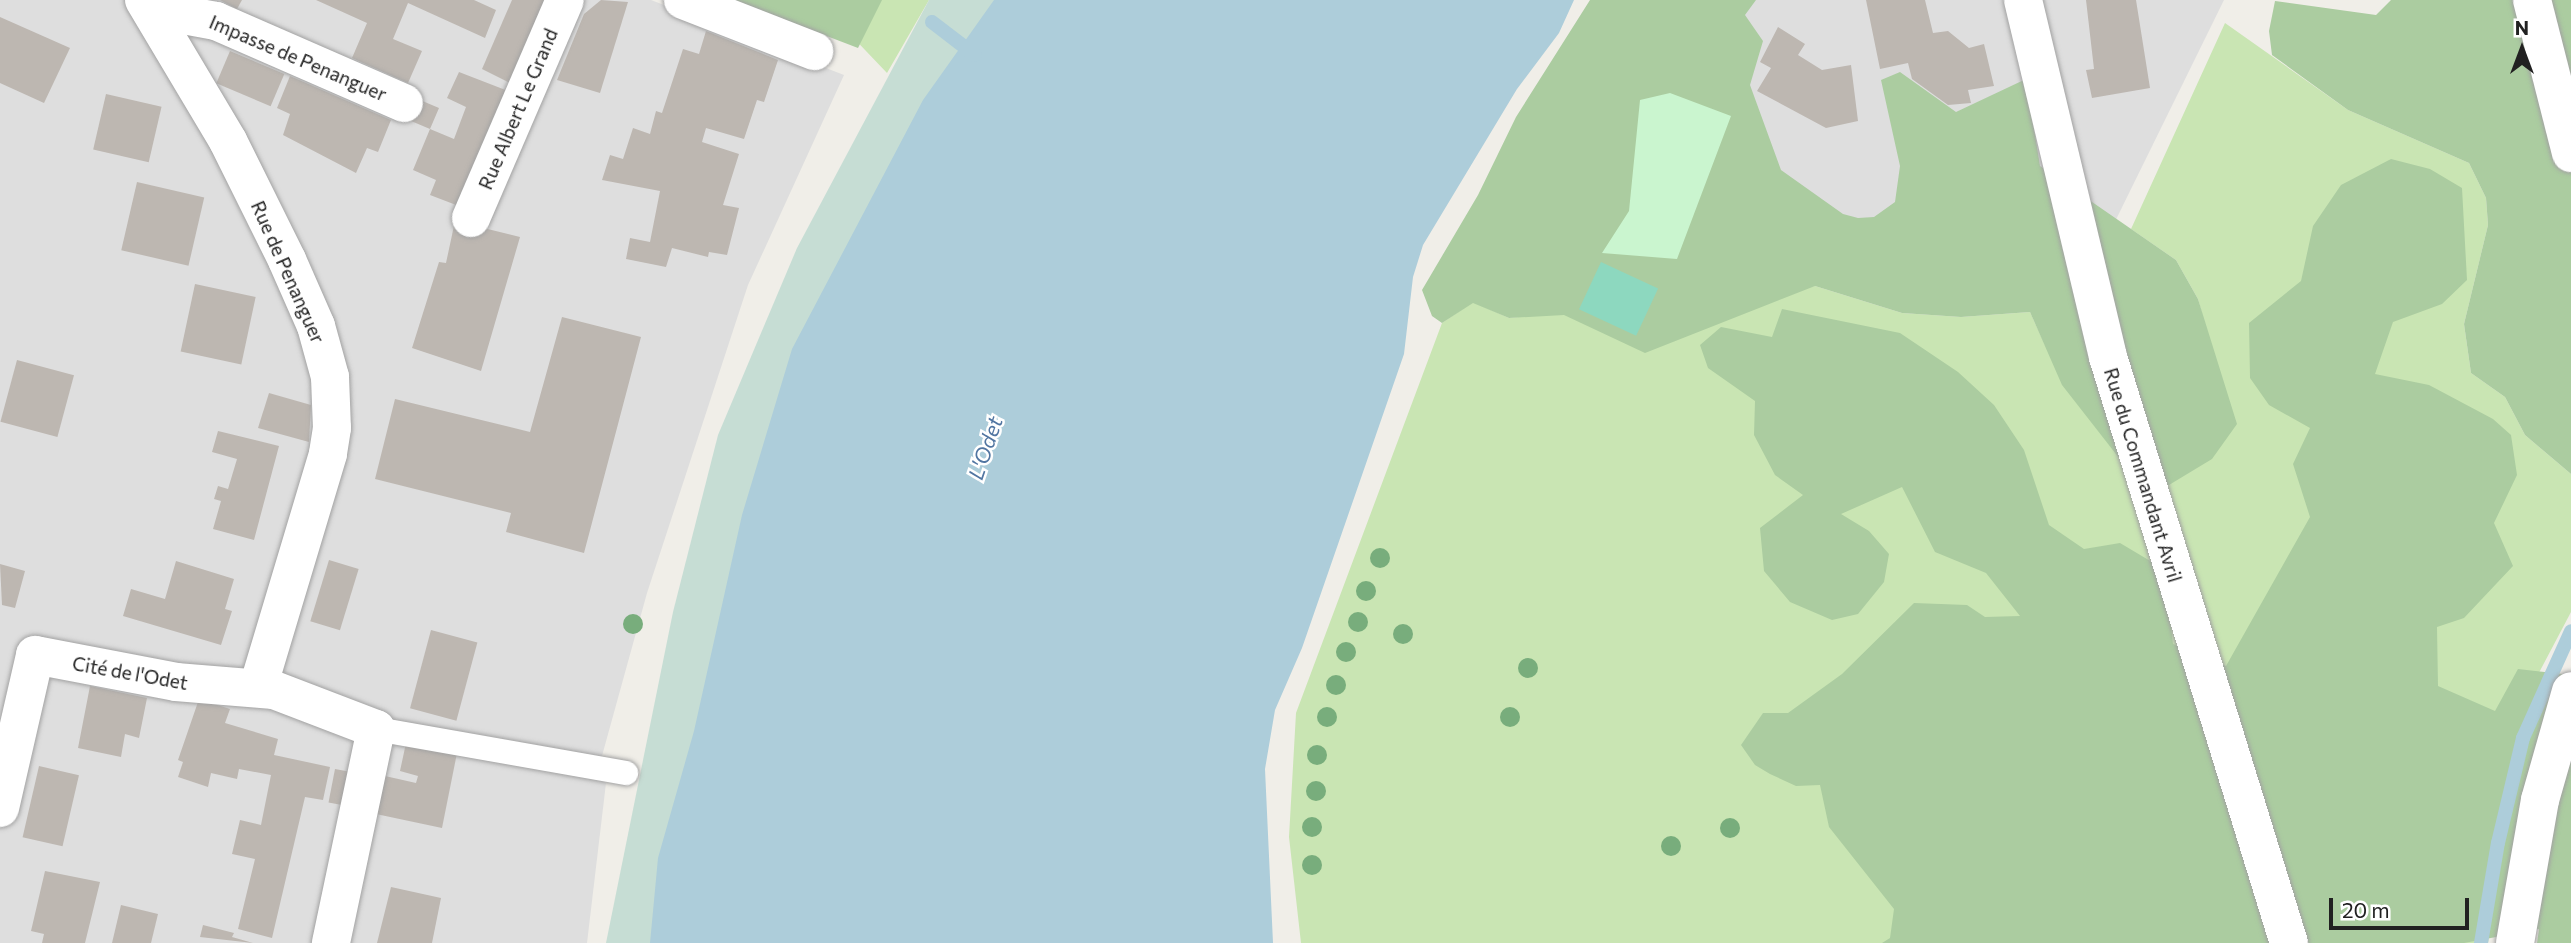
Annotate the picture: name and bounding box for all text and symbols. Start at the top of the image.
street label: Impasse de Penanguer [206,10,390,106]
north arrow [2487,14,2557,84]
text: N [2515,16,2529,39]
street label: Rue Albert Le Grand [474,25,562,193]
street label: Rue de Penanguer [246,197,330,347]
street label: Rue du Commandant Avril [2099,365,2187,585]
water label: L'Odet [962,413,1008,483]
street label: Cité de l'Odet [71,652,189,694]
scale bar [2333,884,2473,928]
text: 20 m [2342,897,2390,922]

